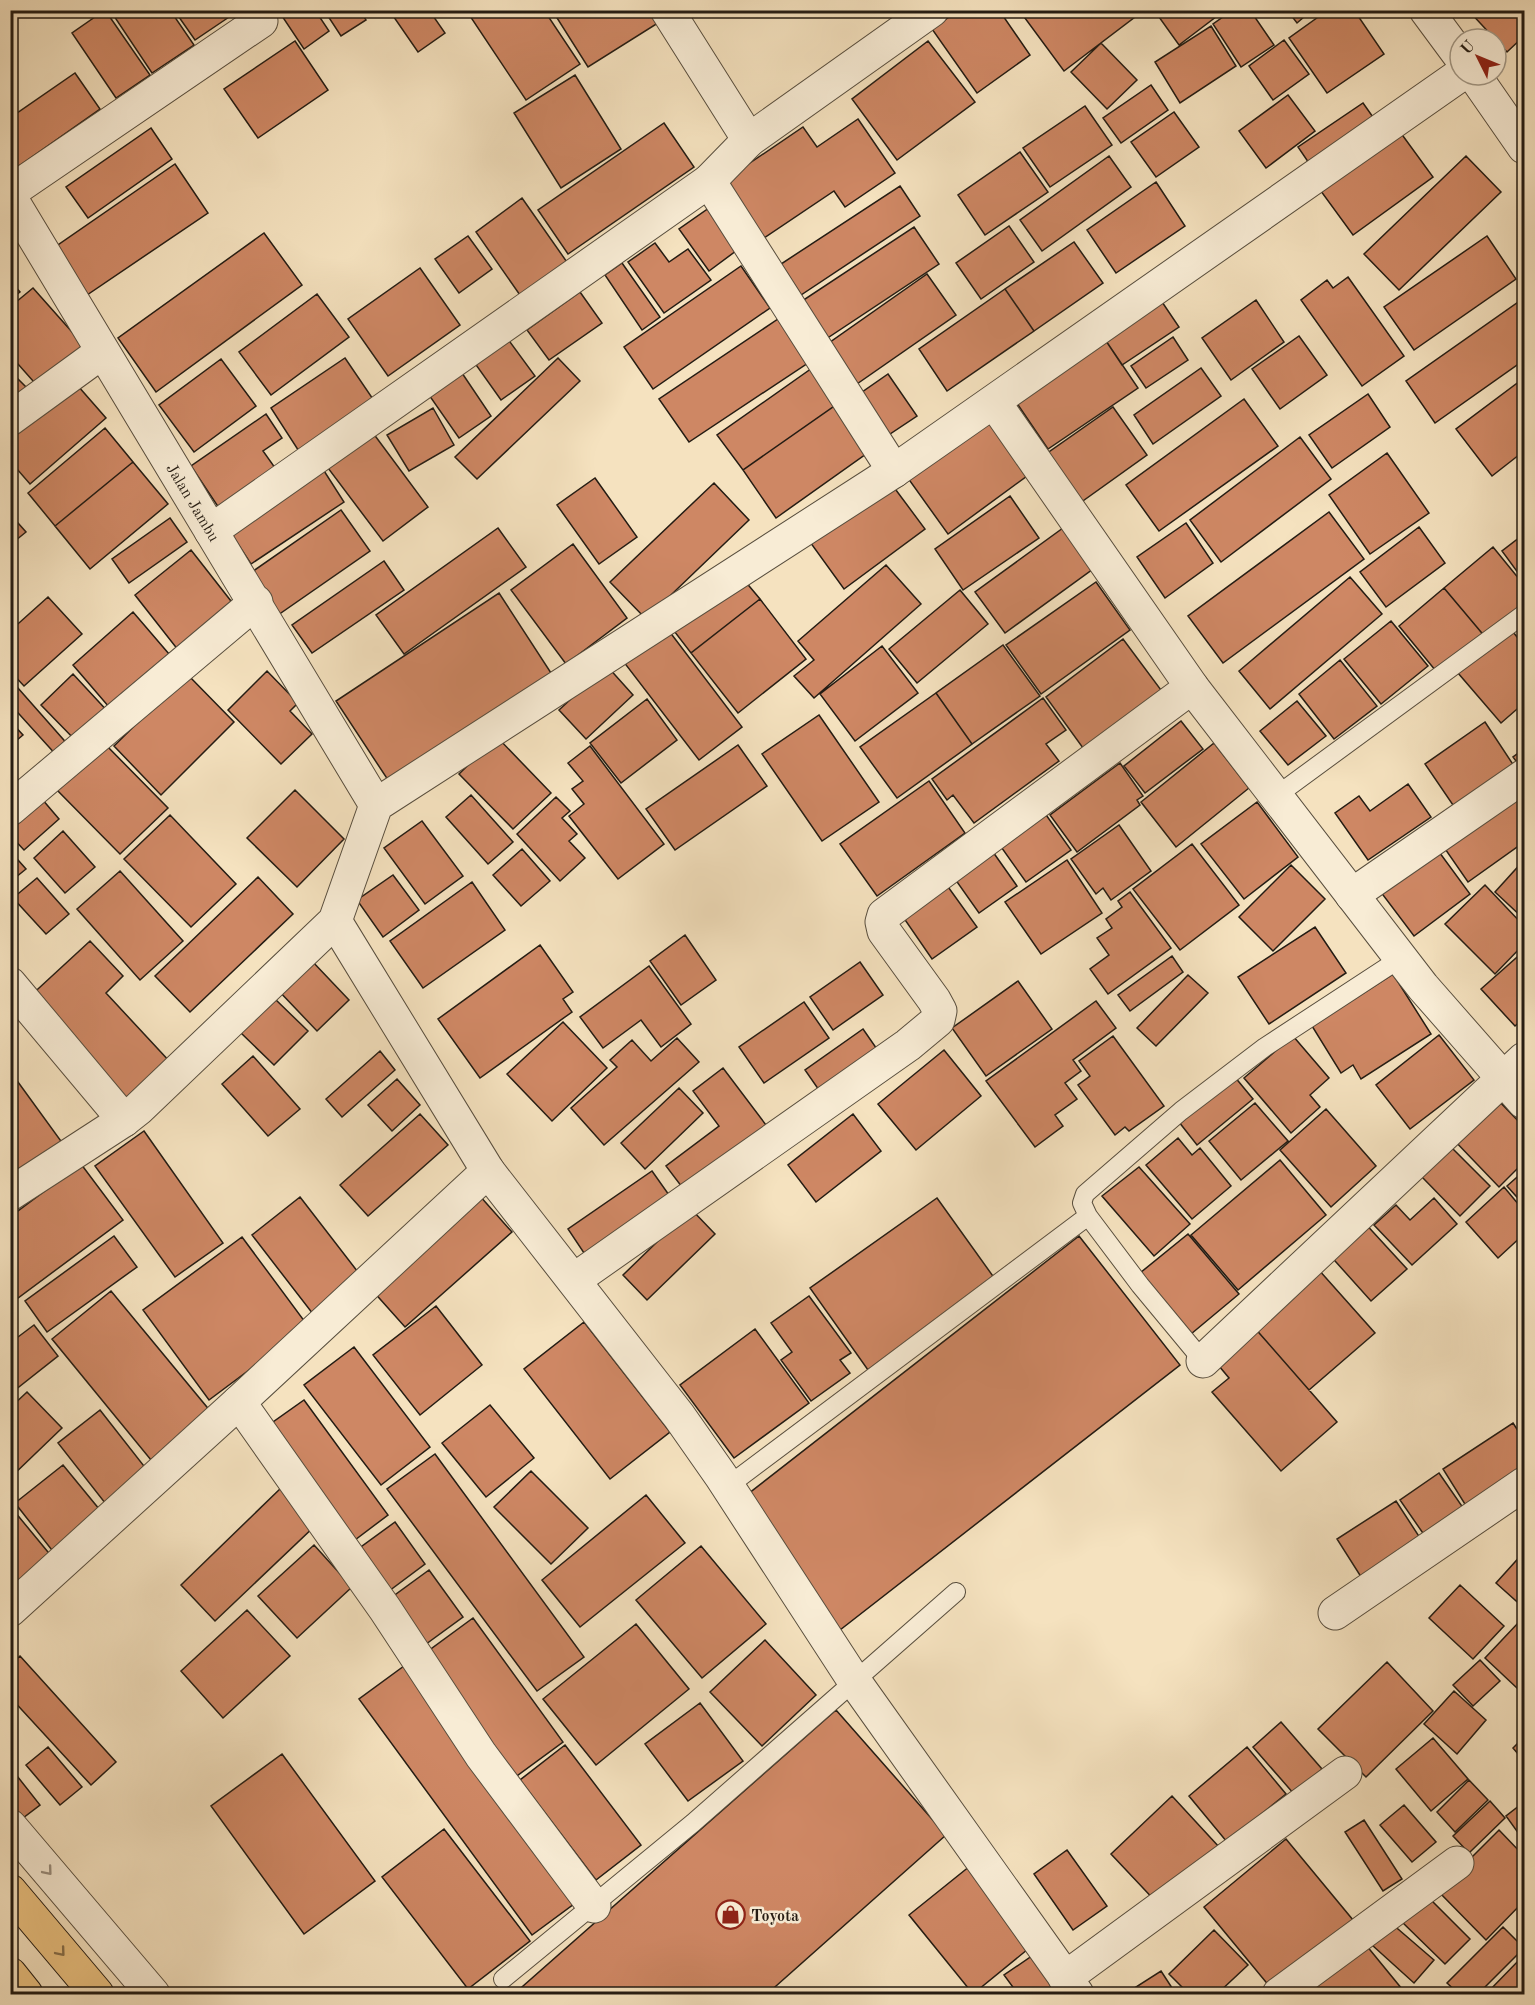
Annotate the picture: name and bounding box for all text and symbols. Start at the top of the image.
north arrow [1448,27,1508,87]
text: U [1458,38,1479,58]
street label: Jalan Jambu [162,461,222,545]
one-way arrow [41,1864,52,1875]
shop icon: Toyota [714,1899,746,1931]
place label: Toyota [751,1909,799,1925]
one-way arrow [54,1945,65,1956]

